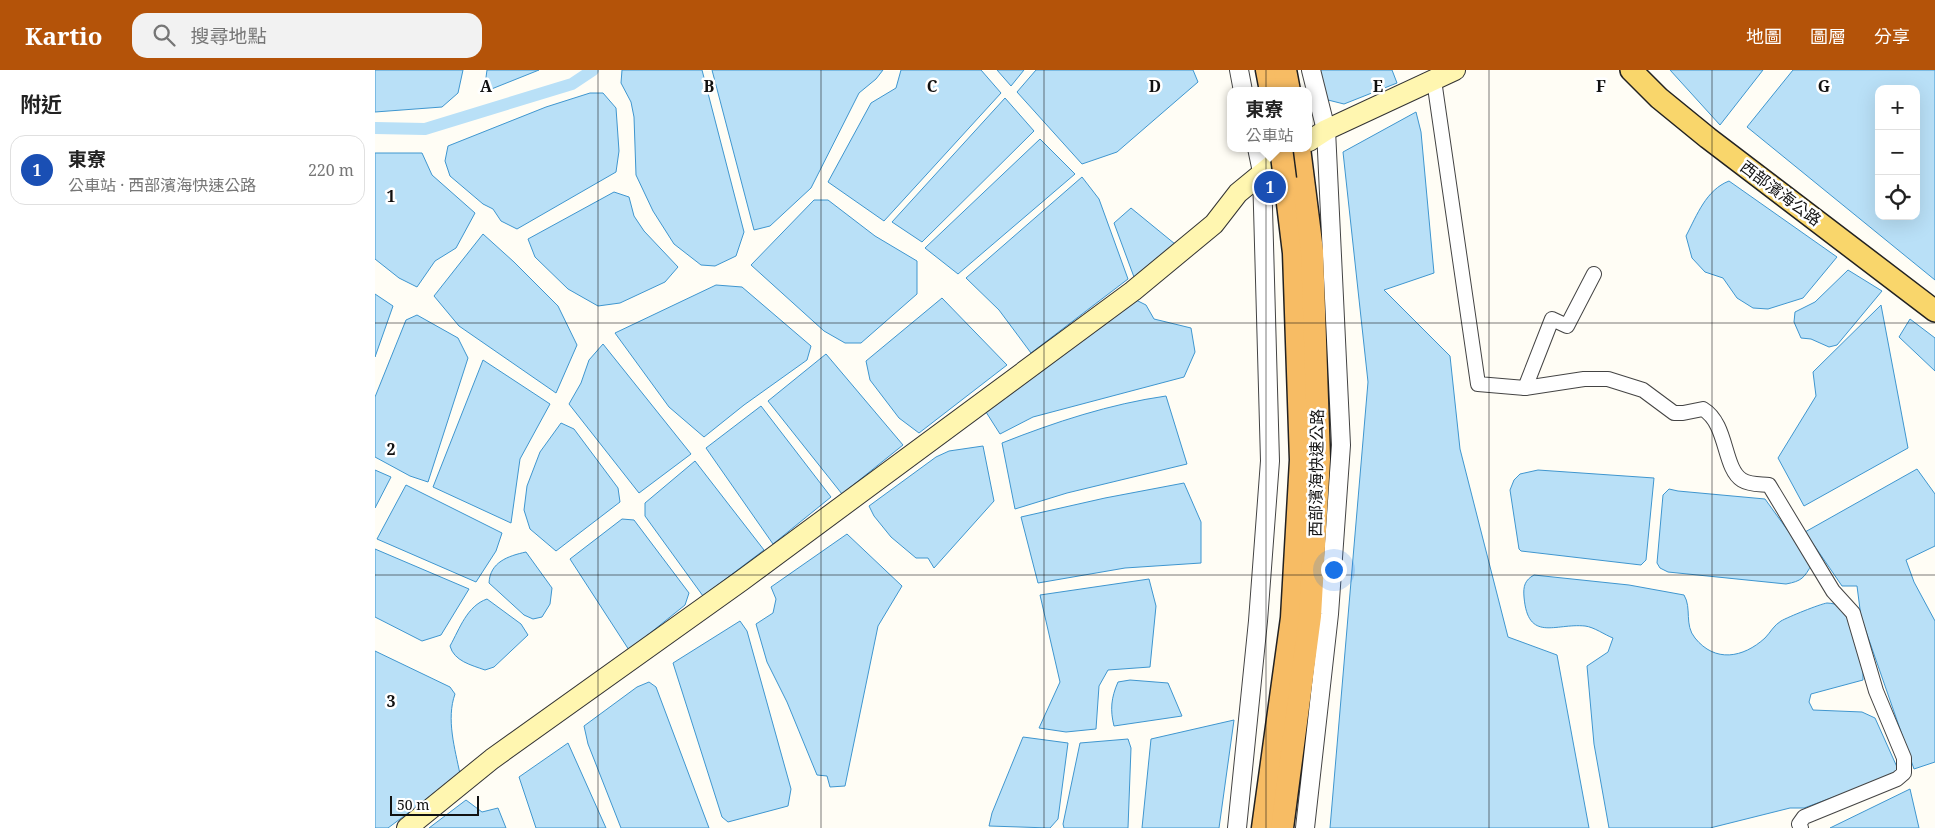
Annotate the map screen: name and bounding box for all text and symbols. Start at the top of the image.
search box [132,13,482,58]
text: Kartio [25,19,102,52]
icon: search [150,21,178,49]
text: 搜尋地點 [190,23,267,49]
text: 地圖 [1746,24,1782,48]
text: 圖層 [1810,24,1846,48]
text: 分享 [1874,24,1910,48]
text: A [480,75,493,97]
text: B [704,75,715,97]
text: C [927,75,938,97]
text: D [1149,75,1161,97]
text: E [1373,75,1383,97]
text: F [1596,75,1606,97]
text: G [1818,75,1830,97]
map controls [1875,85,1920,220]
button: + [1875,85,1920,130]
popup [1227,87,1312,152]
text: 附近 [20,90,62,118]
text: 東寮 [1245,96,1284,122]
text: 公車站 [1245,124,1294,146]
button: − [1875,130,1920,175]
text: 東寮 [68,146,106,172]
street label: 西部濱海公路 [1736,155,1826,231]
text: 1 [32,159,42,181]
text: 220 m [308,159,354,181]
pin: 1 [1254,168,1286,206]
text: 公車站 · 西部濱海快速公路 [68,174,256,196]
button: locate [1875,175,1920,220]
text: 1 [386,185,396,207]
street label: 西部濱海快速公路 [1304,409,1328,537]
text: 2 [386,438,396,460]
your location [1321,557,1347,583]
text: 3 [386,690,396,712]
scale bar [390,793,479,816]
text: 50 m [397,795,430,814]

